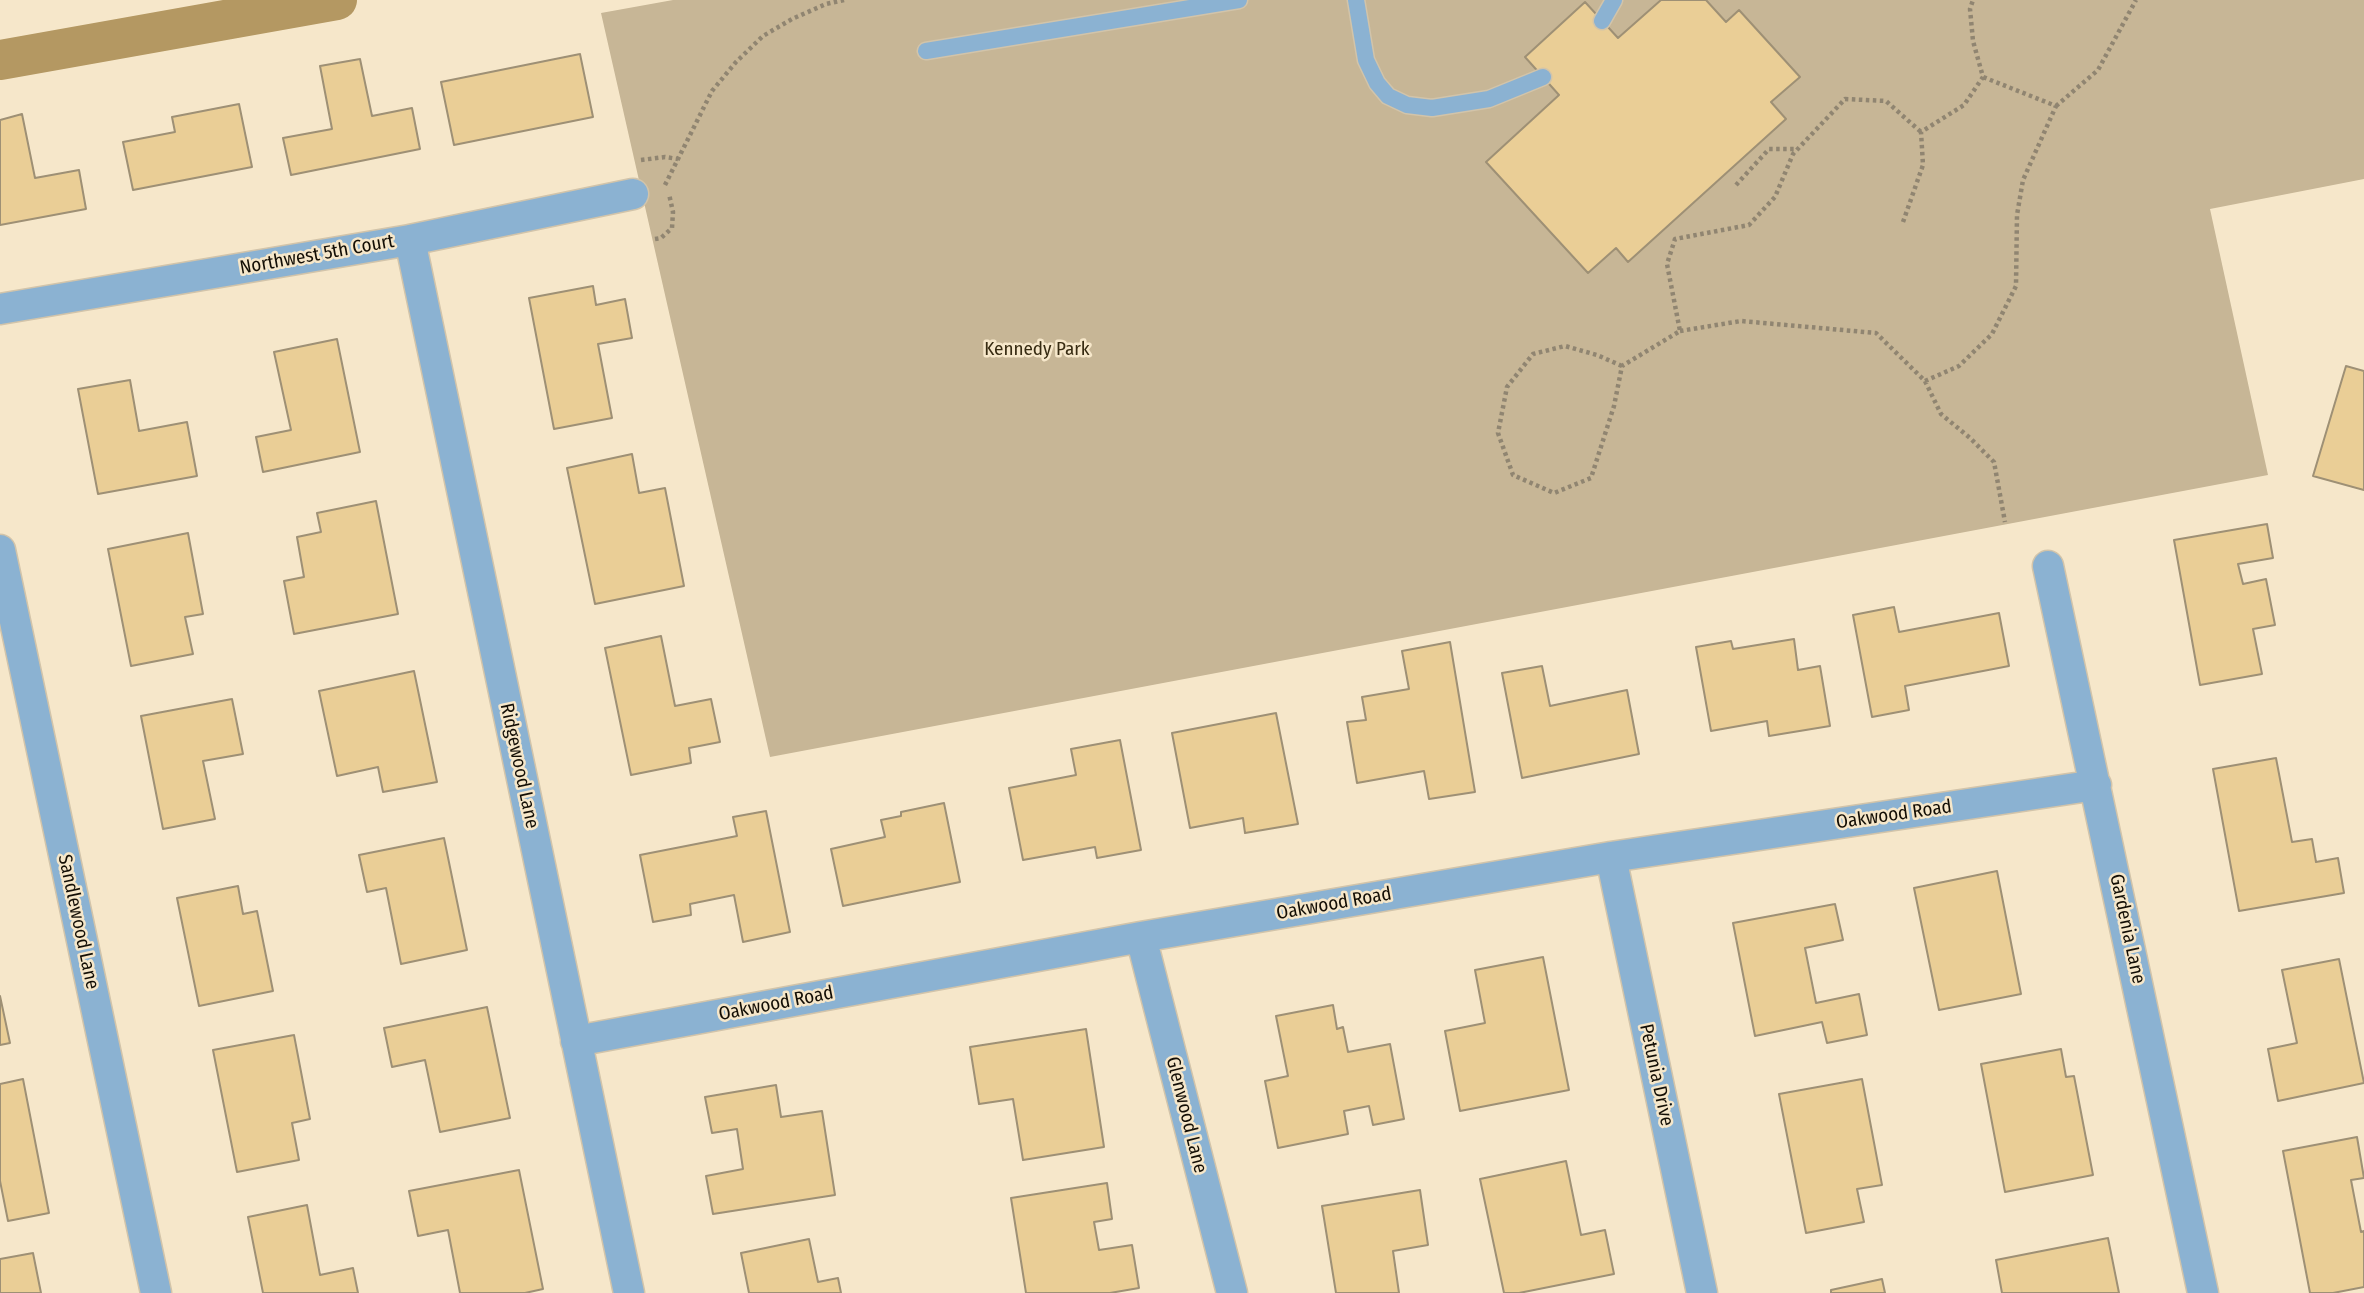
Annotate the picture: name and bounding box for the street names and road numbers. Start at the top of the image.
street label: Northwest 5th Court [238,230,396,280]
street label: Ridgewood Lane [495,701,543,831]
street label: Oakwood Road [1835,796,1953,834]
street label: Sandlewood Lane [53,852,103,992]
street label: Gardenia Lane [2104,872,2150,986]
street label: Oakwood Road [1275,883,1393,925]
street label: Oakwood Road [717,982,835,1026]
street label: Petunia Drive [1634,1022,1678,1128]
street label: Glenwood Lane [1161,1054,1211,1176]

